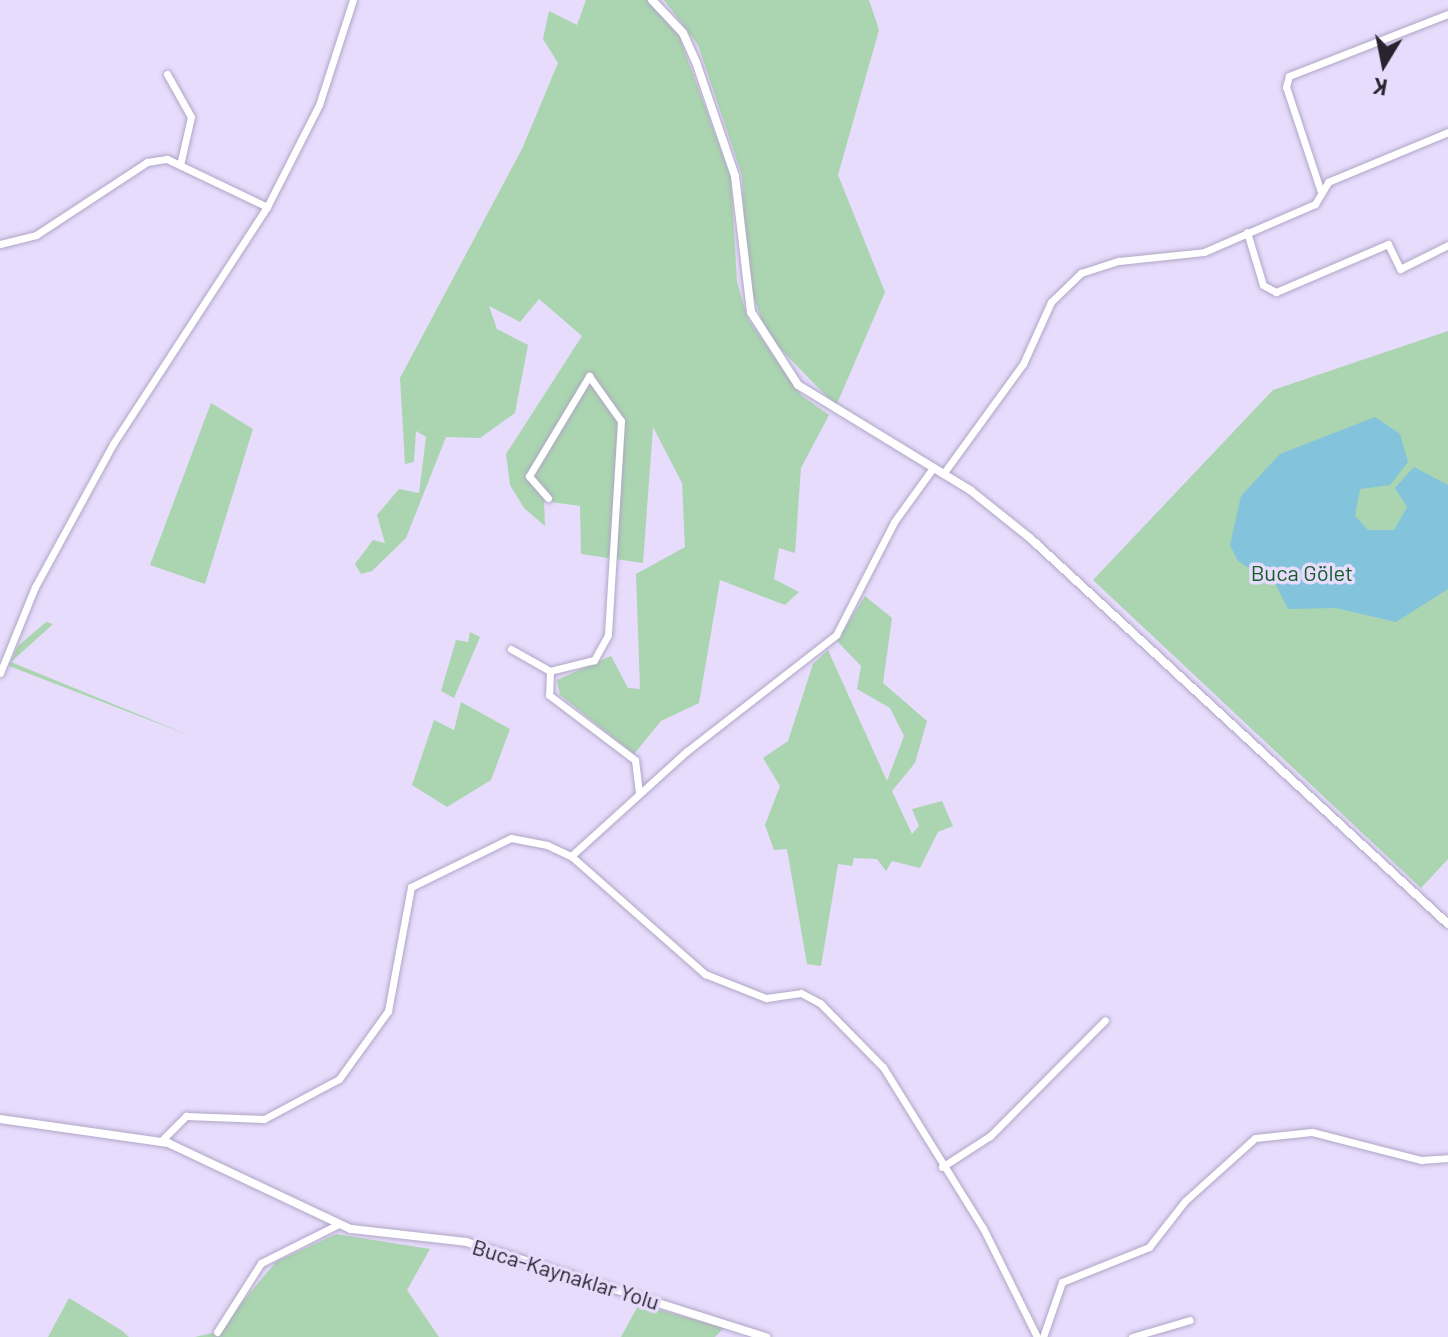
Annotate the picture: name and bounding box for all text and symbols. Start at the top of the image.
north arrow [1344,24,1424,104]
text: K [1371,74,1389,102]
park label: Buca Gölet [1251,560,1353,586]
street label: Buca-Kaynaklar Yolu [469,1233,663,1315]

